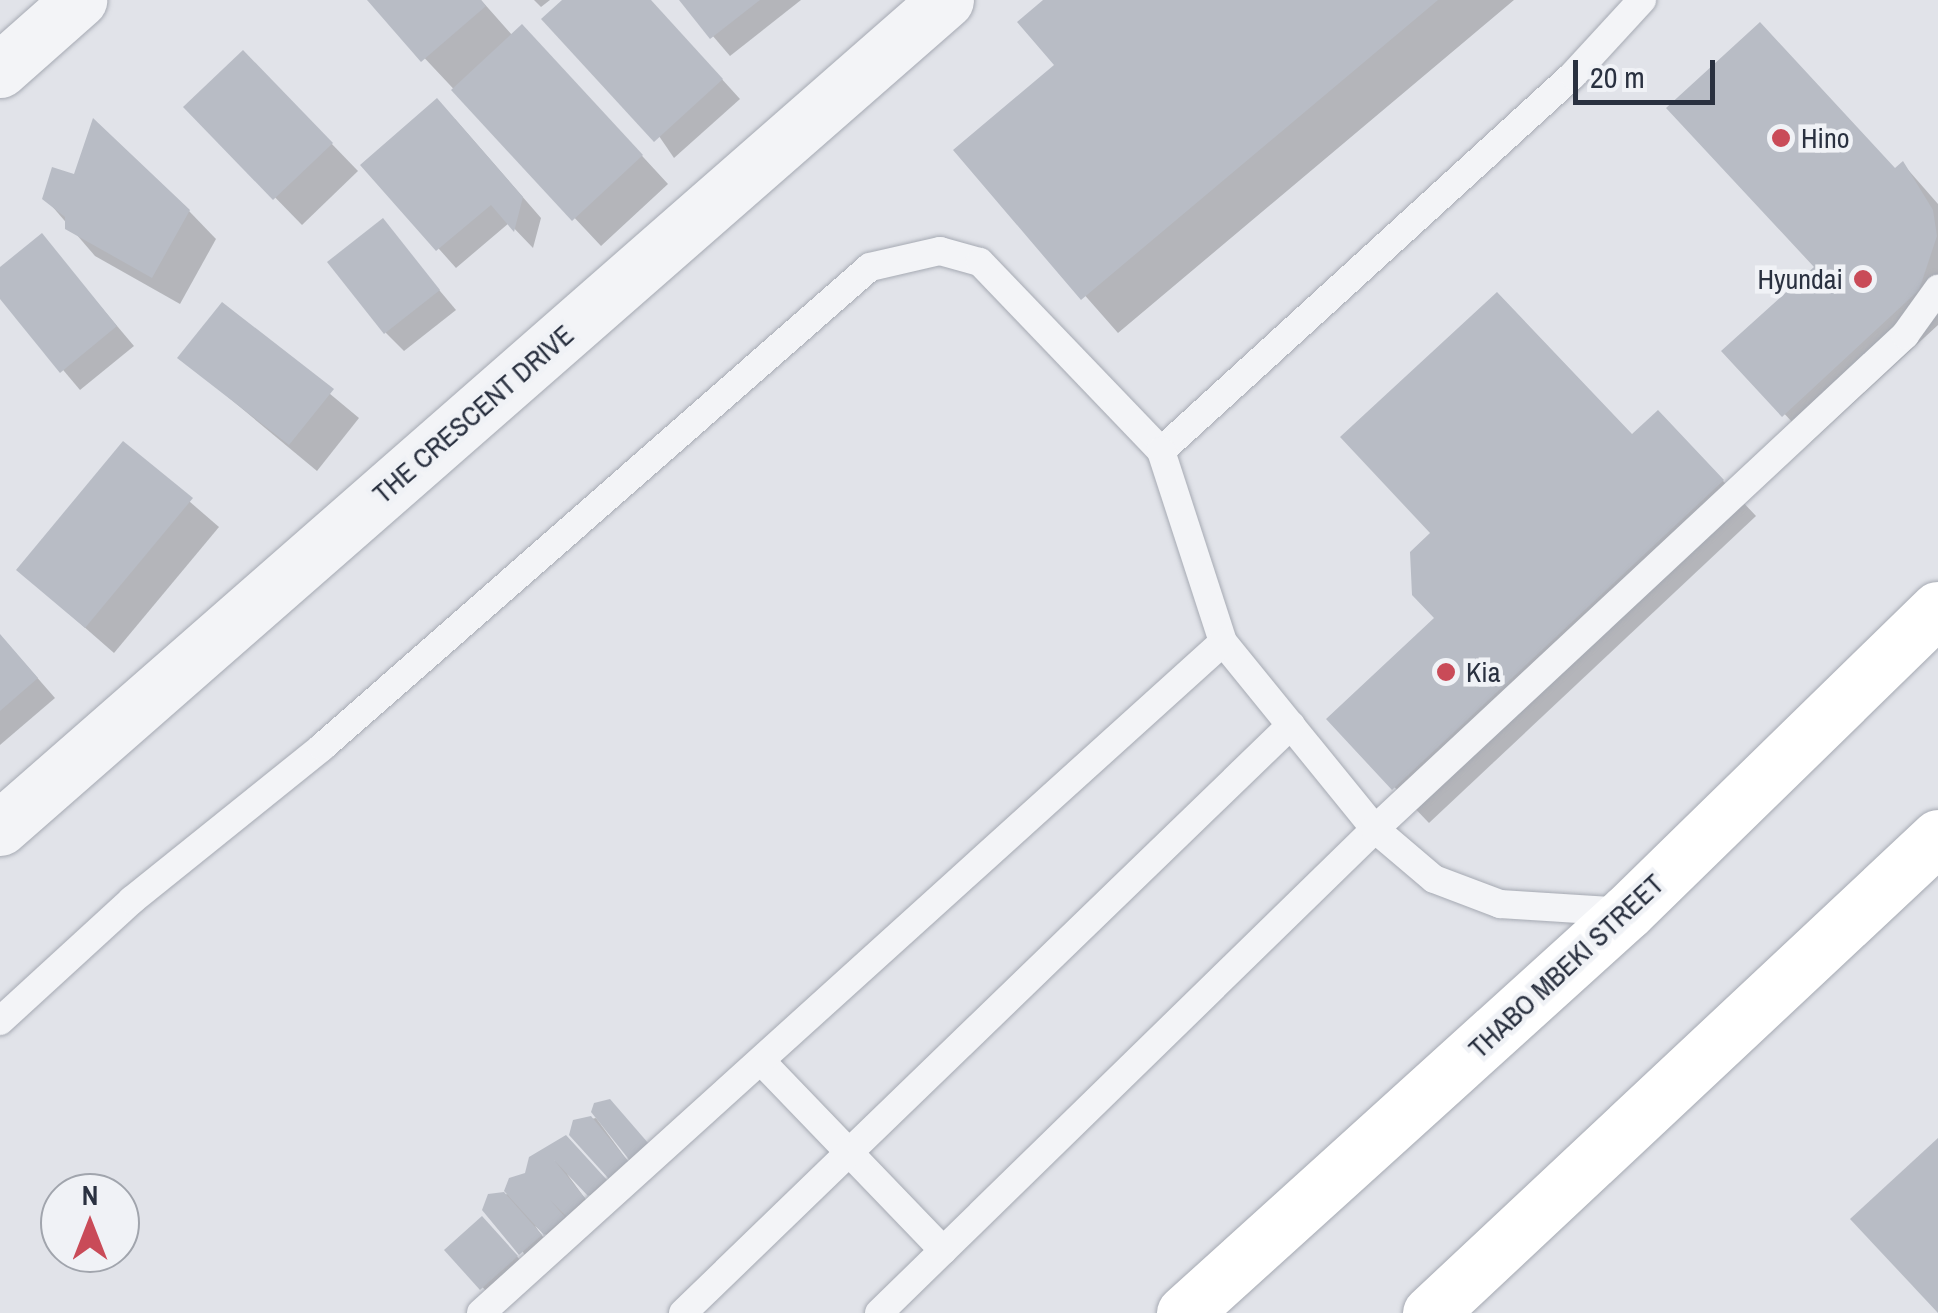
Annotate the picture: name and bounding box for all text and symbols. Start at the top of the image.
scale bar [1578,40,1720,102]
text: 20 m [1590,57,1645,97]
place label: Hino [1801,121,1849,155]
marker: Hino [1770,127,1792,149]
place label: Hyundai [1757,262,1843,296]
marker: Hyundai [1852,268,1874,290]
street label: THE CRESCENT DRIVE [366,318,580,510]
place label: Kia [1466,655,1500,689]
marker: Kia [1435,661,1457,683]
street label: THABO MBEKI STREET [1462,867,1670,1065]
north arrow [40,1173,140,1273]
text: N [82,1176,98,1214]

